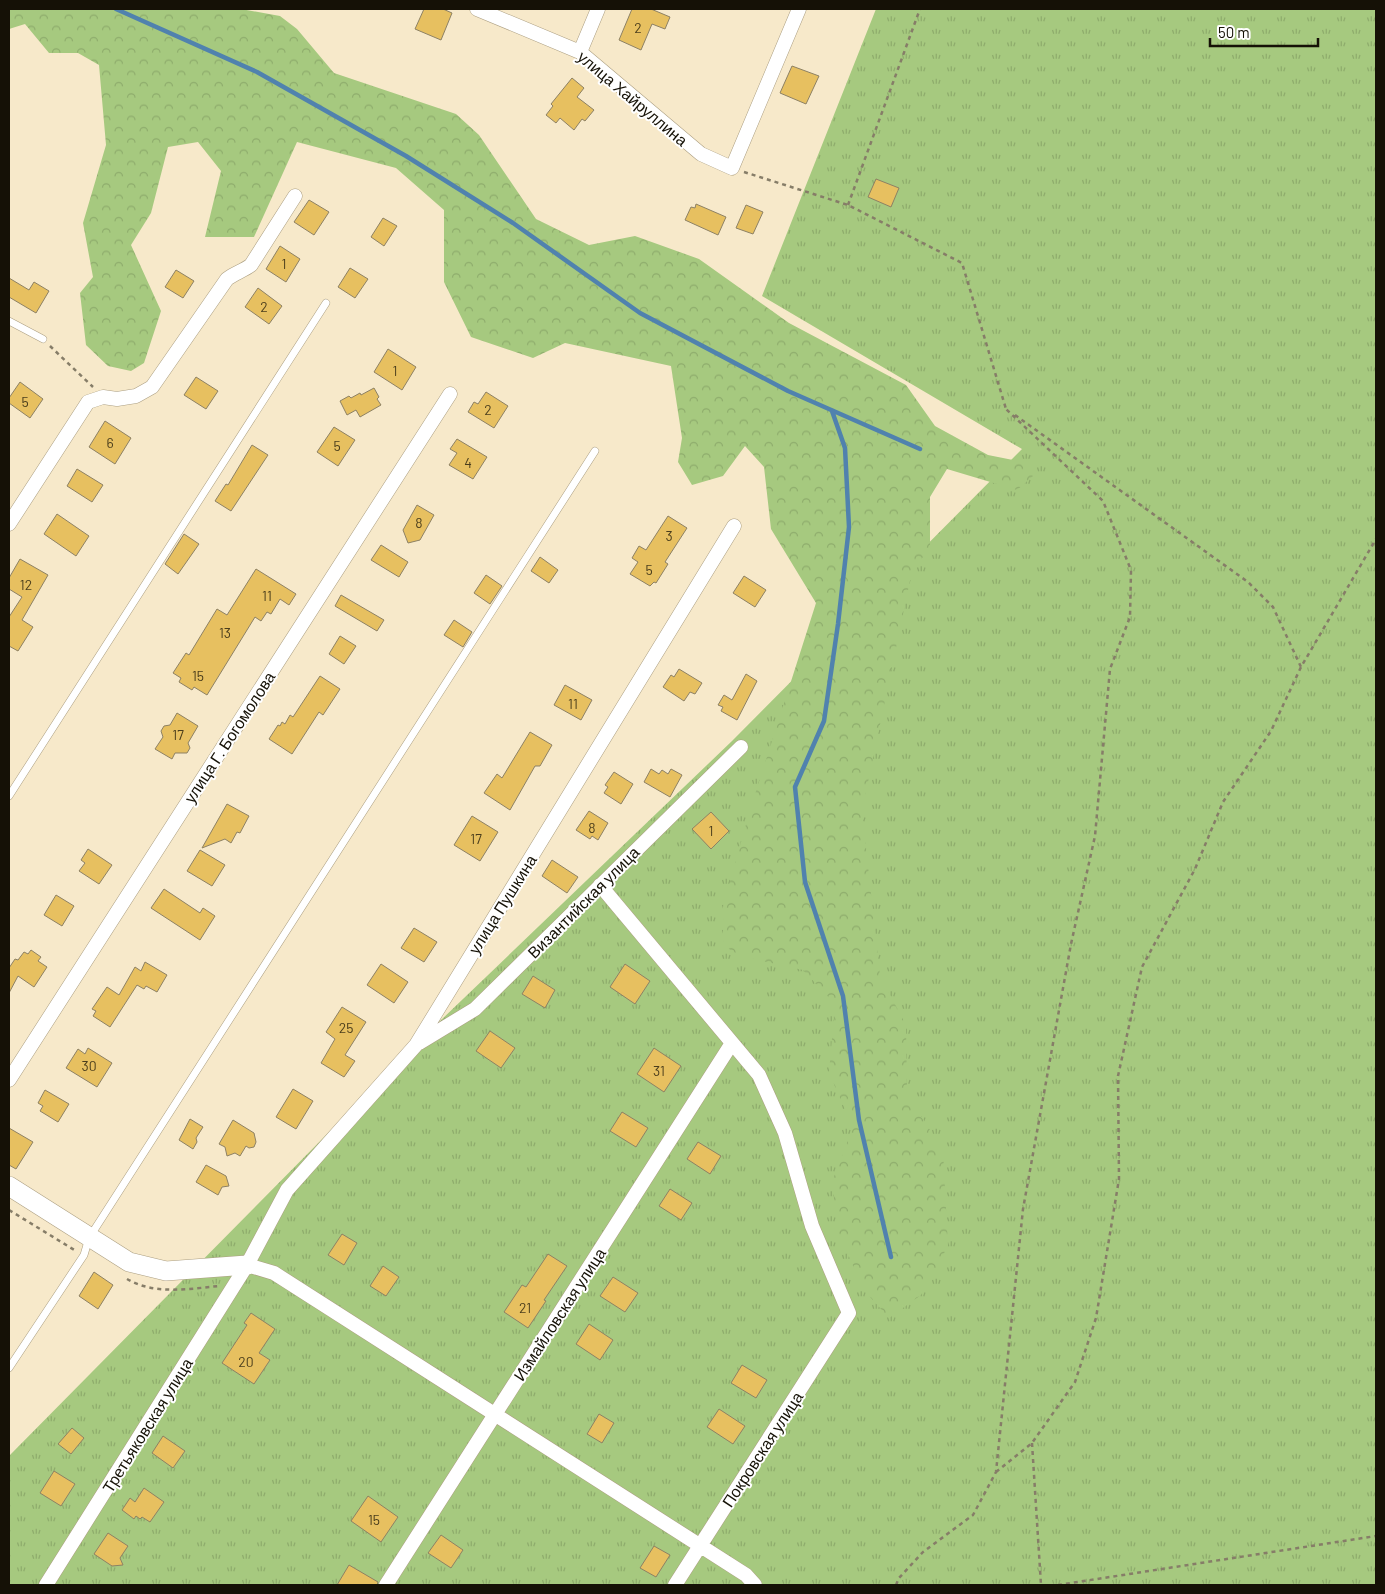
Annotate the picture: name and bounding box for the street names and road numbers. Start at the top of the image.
street label: улица Хайруллина [574,47,692,150]
street label: улица Г. Богомолова [180,668,279,806]
street label: Византийская улица [523,842,643,962]
street label: улица Пушкина [464,851,540,957]
street label: Измайловская улица [509,1244,609,1384]
street label: Третьяковская улица [98,1354,196,1496]
street label: Покровская улица [718,1388,806,1510]

